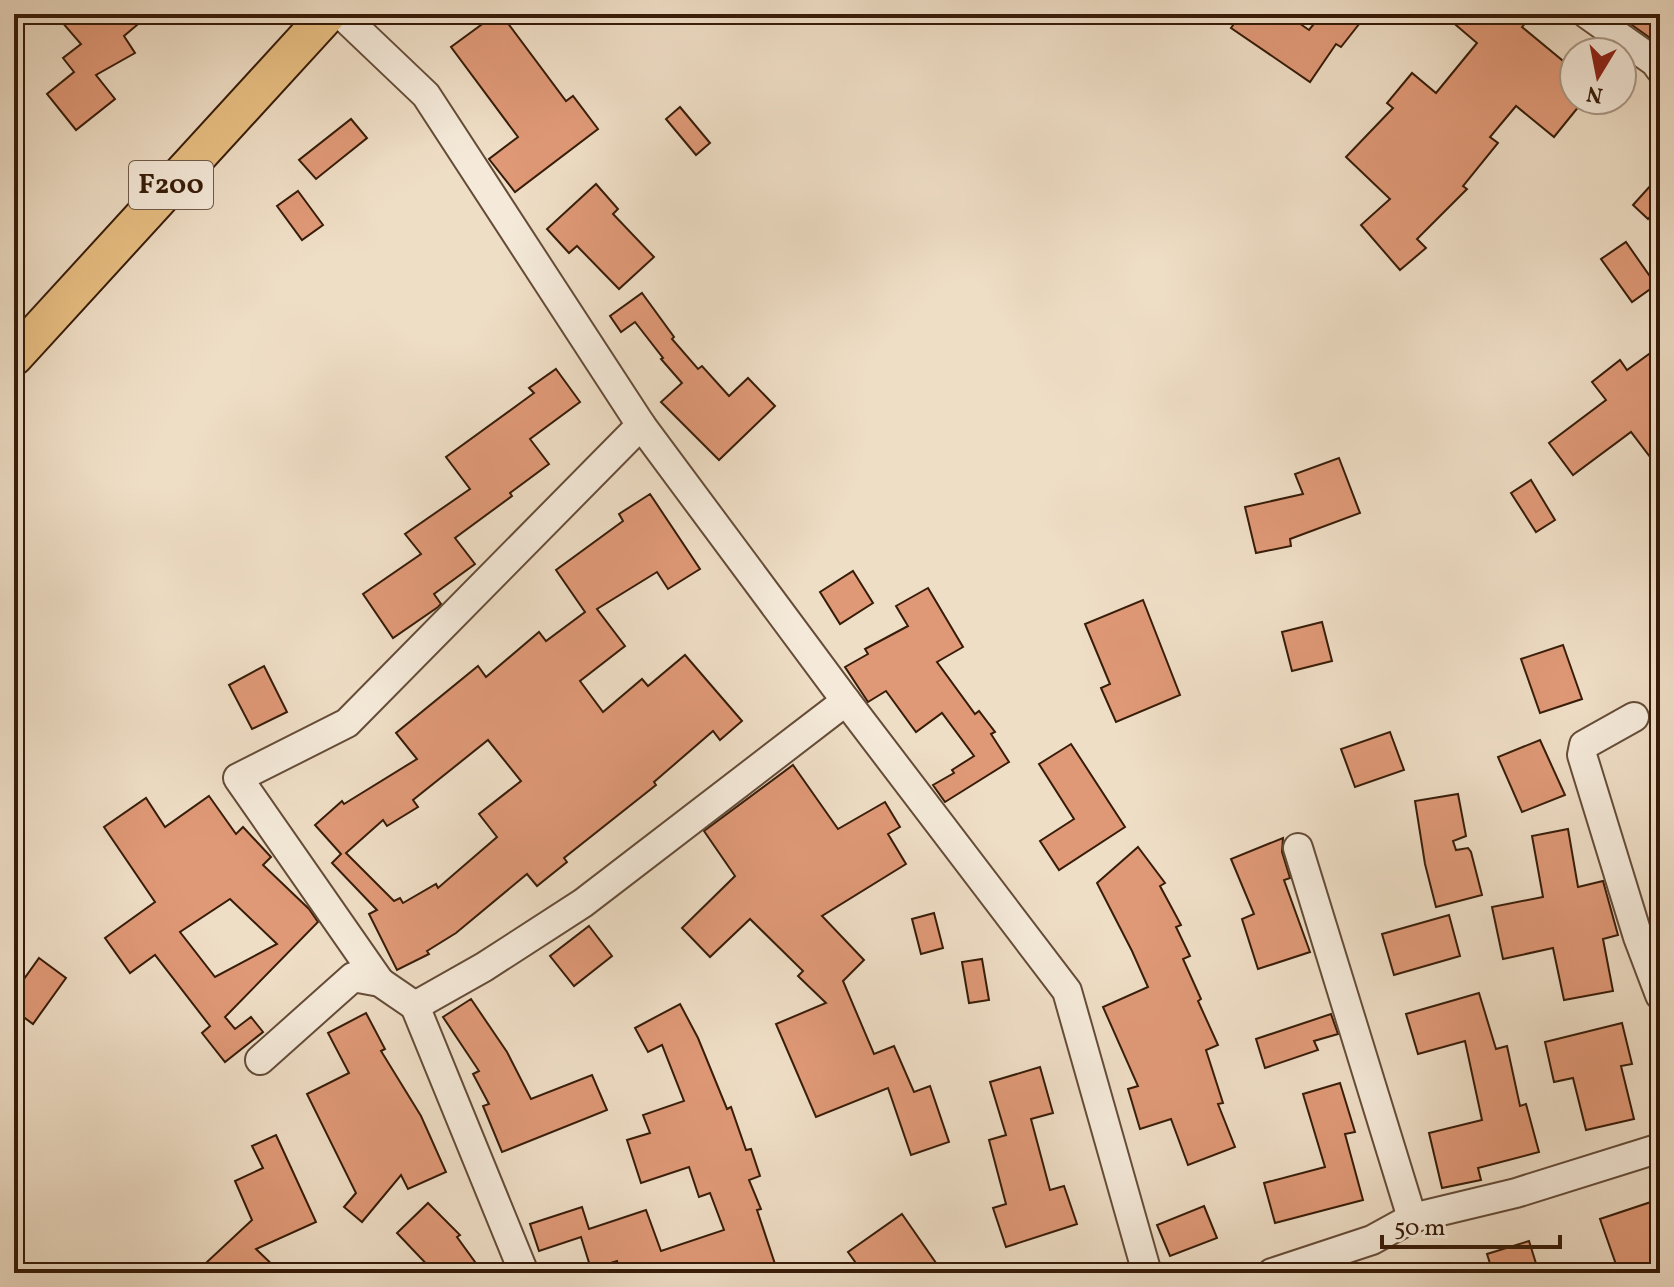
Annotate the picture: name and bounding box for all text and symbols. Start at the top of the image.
north arrow [1558,36,1638,116]
text: N [1584,77,1606,110]
road number: F200 [129,161,213,209]
scale bar [1382,1199,1560,1249]
text: 50 m [1394,1212,1446,1246]

